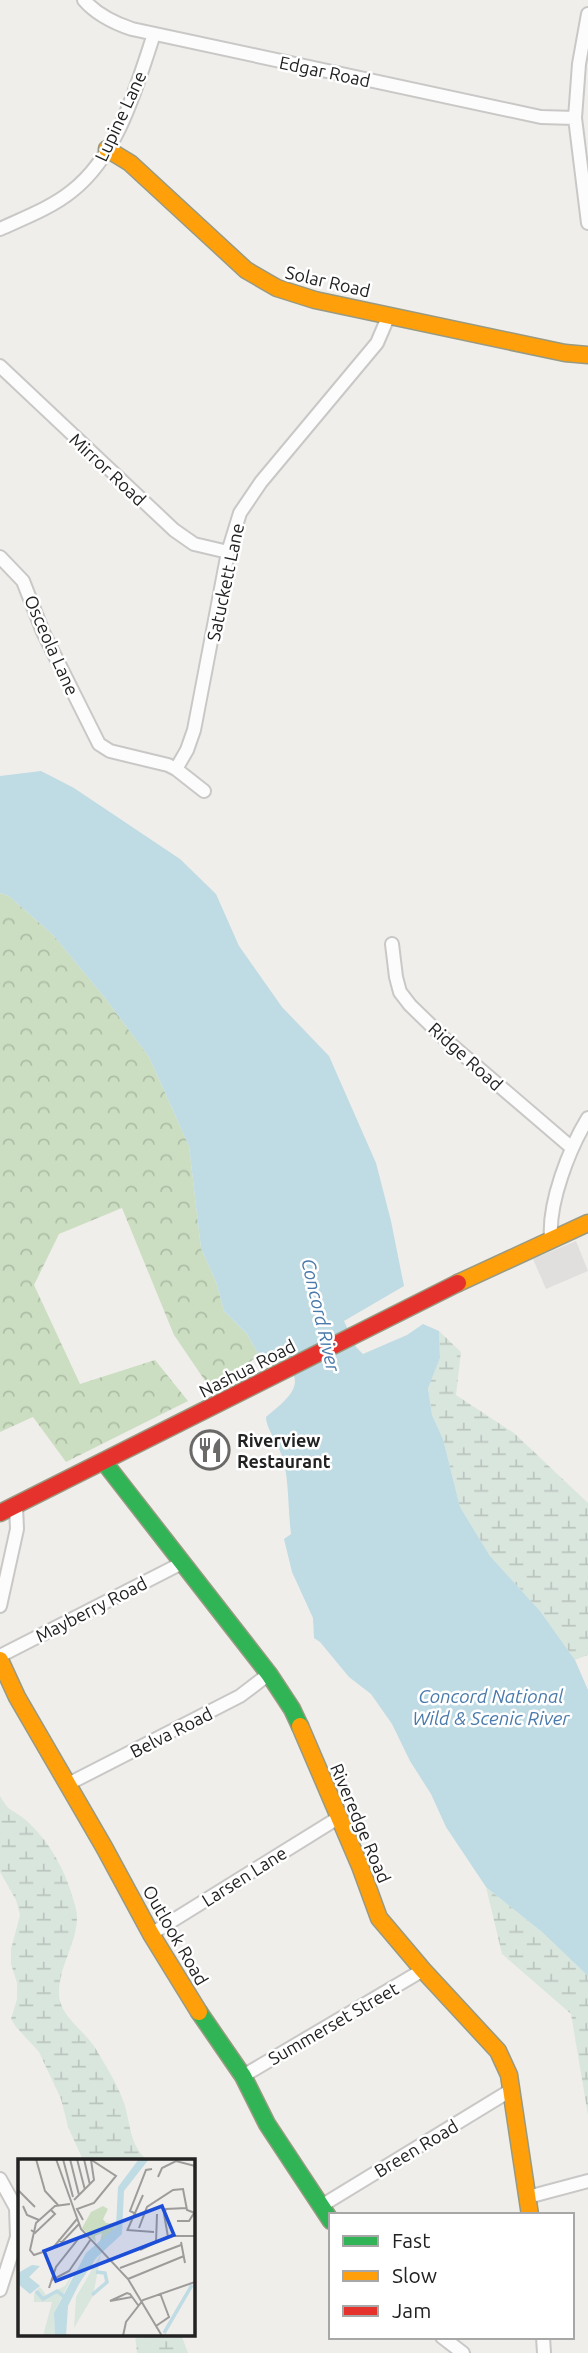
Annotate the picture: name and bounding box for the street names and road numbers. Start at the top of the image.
street label: Edgar Road [278,52,372,90]
street label: Lupine Lane [90,68,150,164]
street label: Solar Road [284,262,372,300]
street label: Mirror Road [66,429,150,509]
street label: Satuckett Lane [203,521,247,643]
street label: Osceola Lane [21,592,83,698]
street label: Ridge Road [425,1018,507,1094]
street label: Nashua Road [196,1335,298,1401]
street label: Mayberry Road [32,1572,150,1646]
street label: Belva Road [126,1703,216,1761]
street label: Riveredge Road [327,1760,395,1886]
street label: Larsen Lane [198,1842,290,1910]
street label: Outlook Road [139,1882,213,1988]
street label: Summerset Street [264,1978,402,2068]
street label: Breen Road [371,2115,461,2181]

